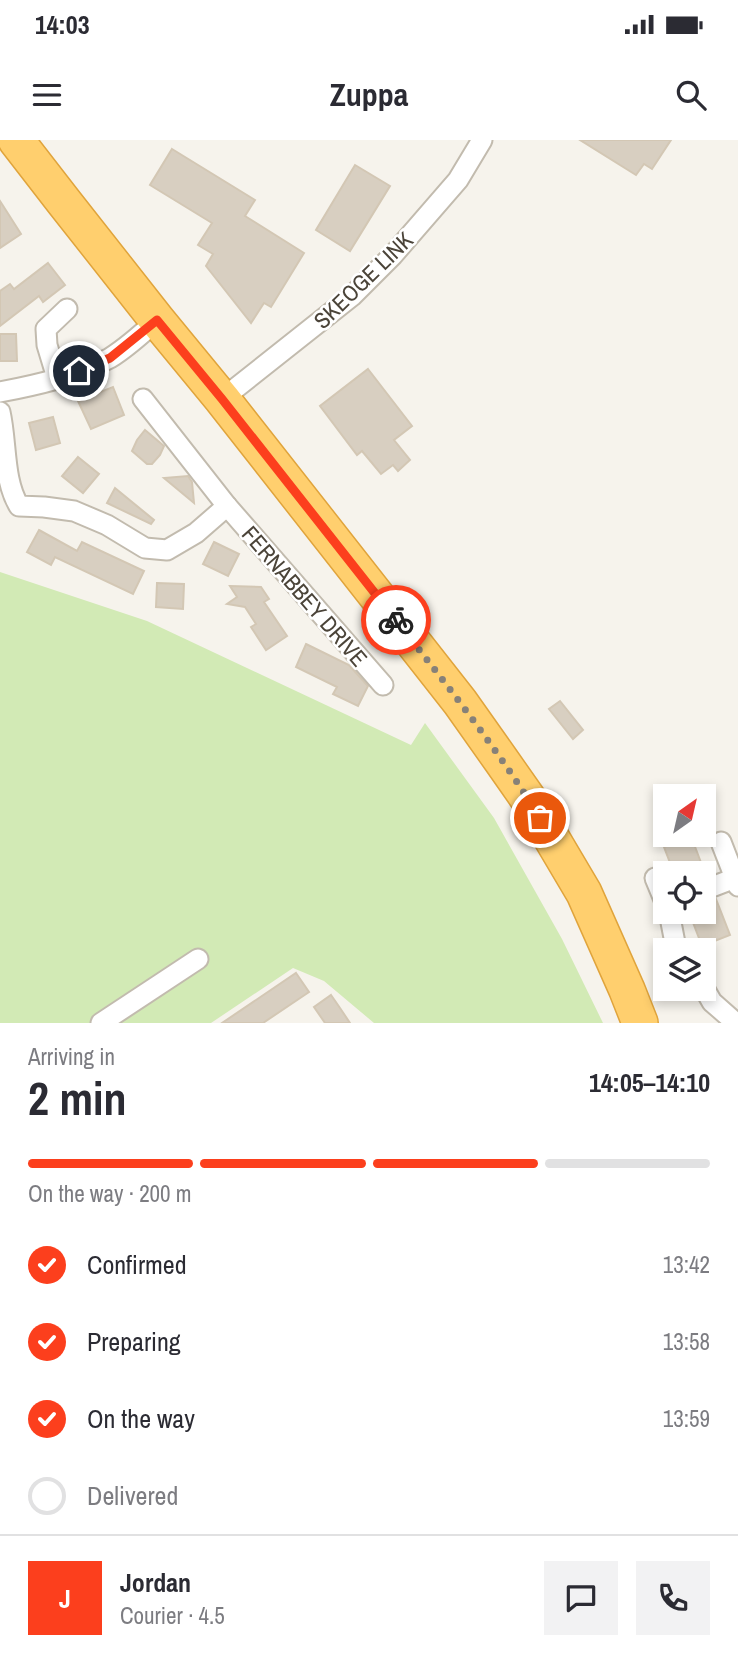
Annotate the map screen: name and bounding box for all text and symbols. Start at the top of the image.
text: 14:03 [35,7,90,42]
text: Zuppa [330,73,408,116]
icon: menu [28,76,66,114]
icon: search [672,76,710,114]
street label: SKEOGE LINK [307,225,420,335]
pin [49,341,109,401]
icon: home [60,352,98,390]
street label: FERNABBEY DRIVE [235,519,375,673]
courier [361,585,431,655]
icon: bike [377,601,415,639]
north arrow [653,784,716,847]
map controls [653,784,716,1001]
pin [510,788,570,848]
icon: bag [521,799,559,837]
button: locate [653,861,716,924]
button: layers [653,938,716,1001]
text: Arriving in [28,1041,115,1072]
text: 14:05–14:10 [589,1065,710,1100]
text: 2 min [28,1067,127,1129]
text: On the way · 200 m [28,1178,192,1209]
icon: check [28,1246,66,1284]
text: Confirmed [87,1247,187,1282]
text: 13:42 [663,1249,710,1280]
icon: check [28,1323,66,1361]
text: Preparing [87,1324,181,1359]
text: 13:58 [663,1326,710,1357]
icon: check [28,1400,66,1438]
text: On the way [87,1401,195,1436]
text: 13:59 [663,1403,710,1434]
text: Delivered [87,1478,178,1513]
button: chat [544,1561,618,1635]
button: phone [636,1561,710,1635]
text: Jordan [120,1565,191,1600]
text: J [59,1581,71,1616]
text: Courier · 4.5 [120,1600,225,1631]

